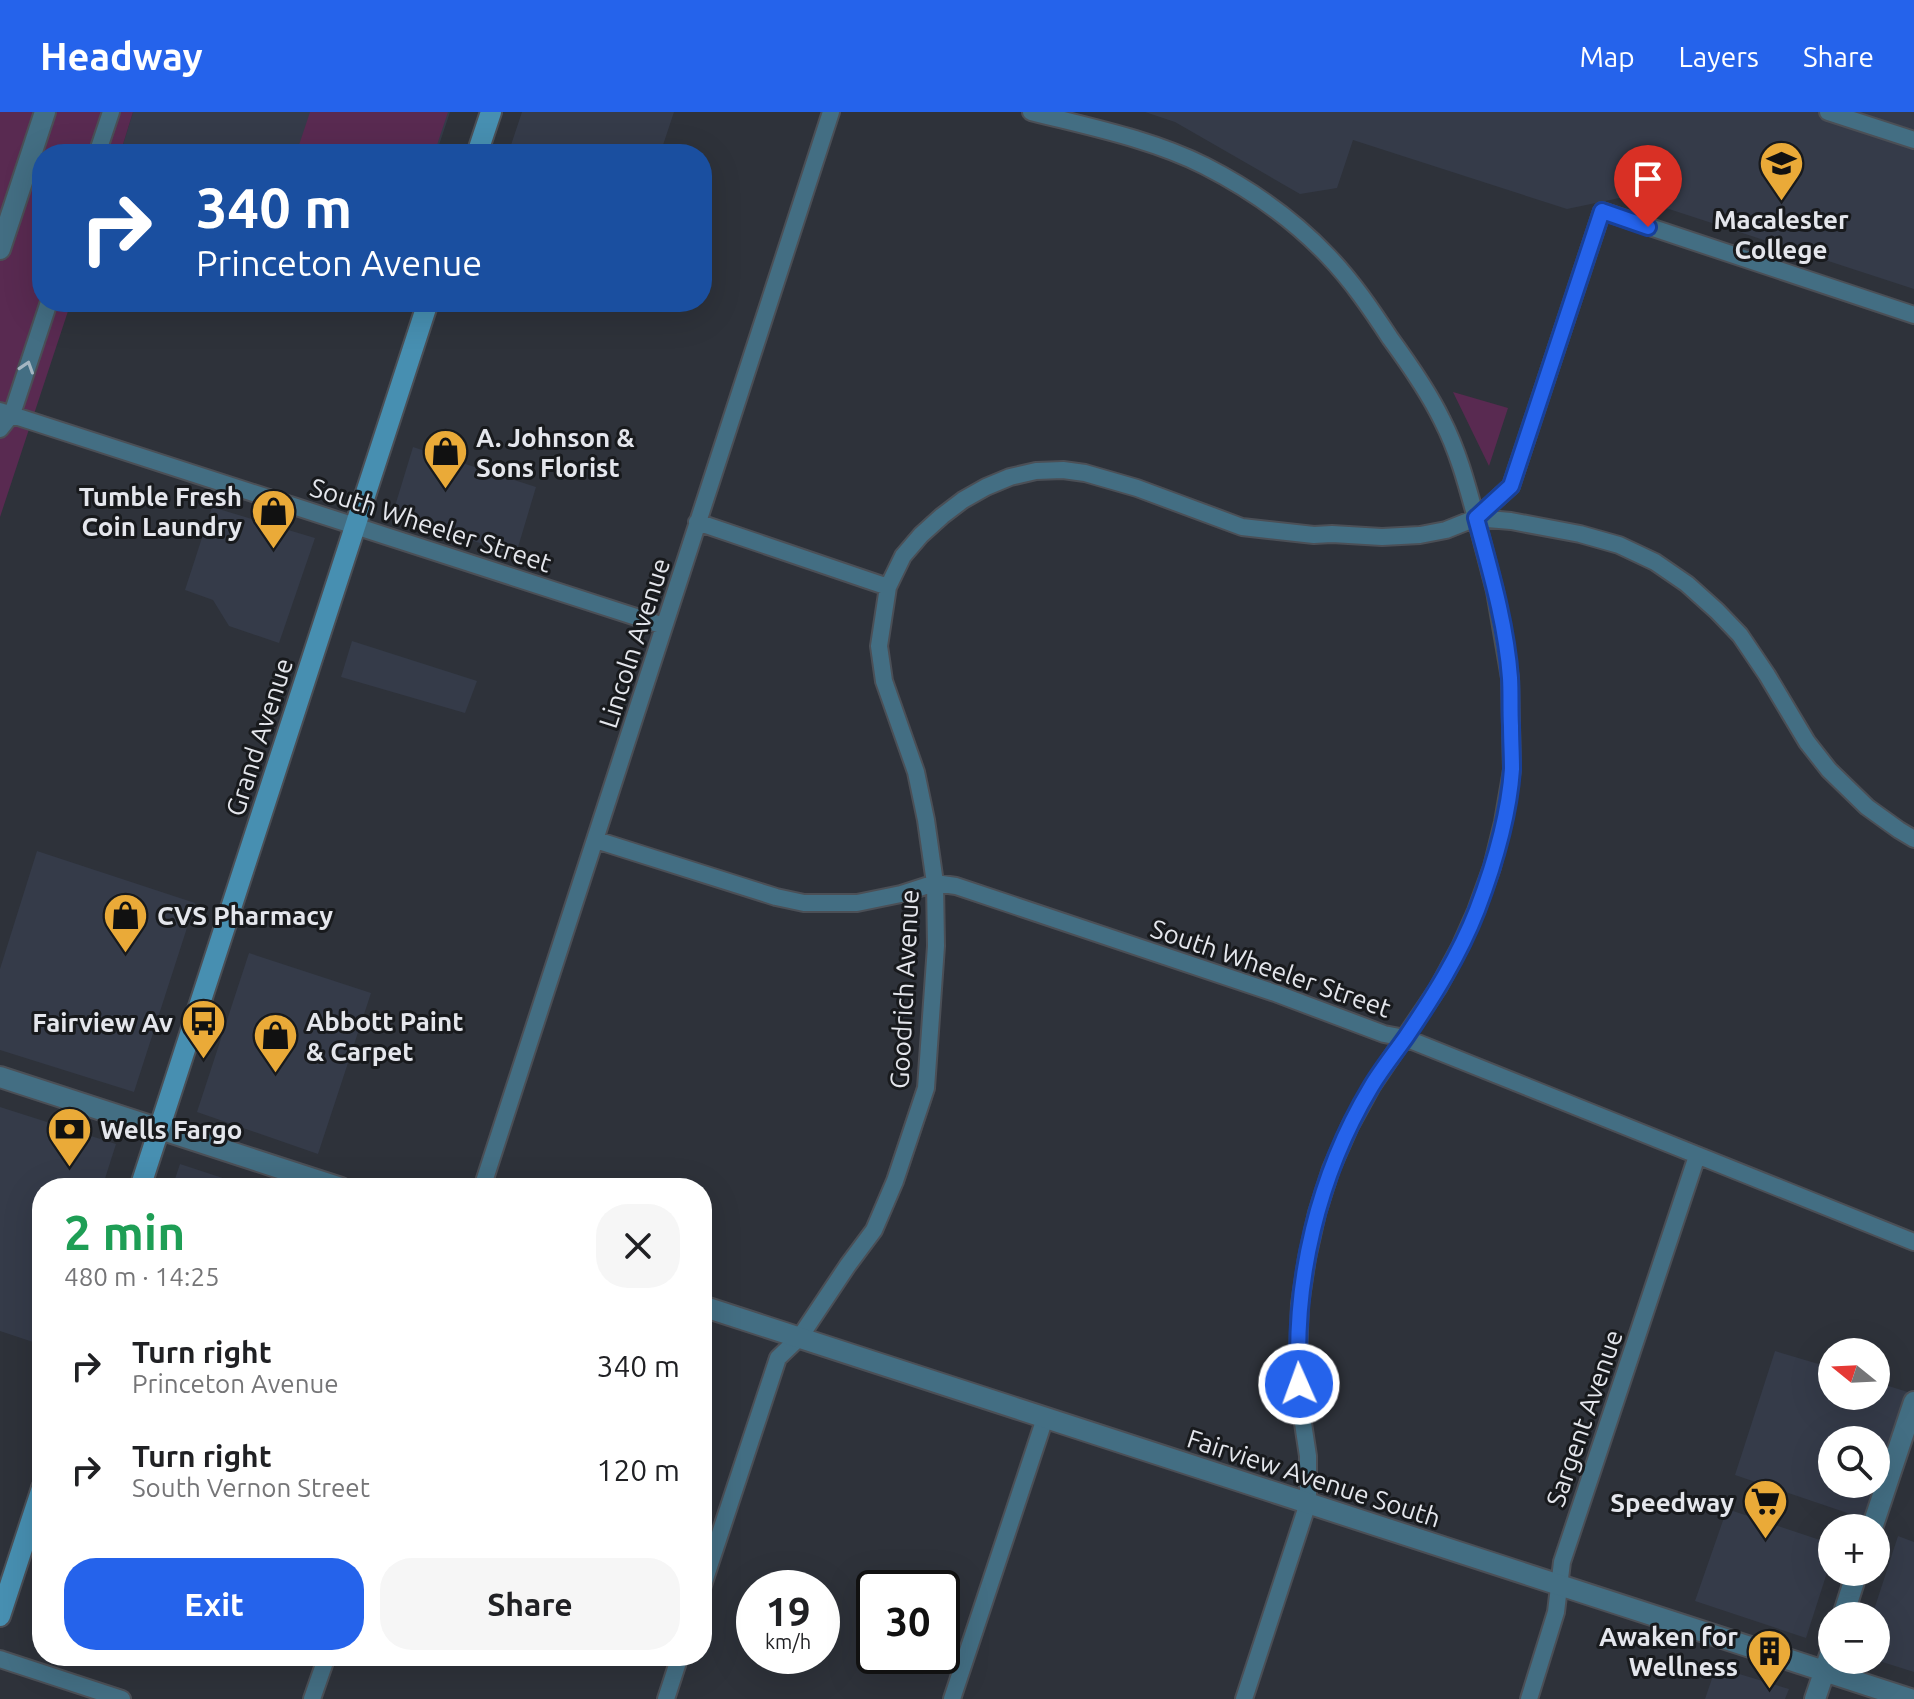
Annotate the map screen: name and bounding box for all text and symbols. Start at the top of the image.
text: Headway [40,35,203,77]
text: Map [1579,41,1635,72]
text: Layers [1679,41,1759,72]
text: Share [1803,41,1874,72]
school or university icon: Macalester College [1757,140,1805,203]
pin [1614,145,1682,227]
icon: arrive [1626,157,1670,201]
icon: right [64,176,168,280]
text: 340 m [196,176,352,239]
place label: Macalester College [1713,205,1849,264]
text: Princeton Avenue [196,242,482,283]
one-way arrow [18,361,34,375]
place label: A. Johnson & Sons Florist [476,423,634,482]
shop icon: A. Johnson & Sons Florist [421,428,469,491]
street label: South Wheeler Street [307,472,555,578]
place label: Tumble Fresh Coin Laundry [79,482,242,541]
shop icon: Tumble Fresh Coin Laundry [249,487,297,550]
street label: Lincoln Avenue [593,554,675,732]
street label: Grand Avenue [220,655,298,819]
street label: Goodrich Avenue [884,889,924,1089]
shop icon: CVS Pharmacy [102,891,150,954]
place label: CVS Pharmacy [157,901,333,930]
street label: South Wheeler Street [1147,913,1395,1023]
bus stop icon: Fairview Av [180,998,228,1061]
place label: Abbott Paint & Carpet [306,1007,463,1066]
place label: Fairview Av [32,1008,173,1037]
shop icon: Abbott Paint & Carpet [251,1012,299,1075]
bank icon: Wells Fargo [45,1105,93,1168]
place label: Wells Fargo [100,1115,242,1144]
button: close [596,1204,680,1288]
text: 2 min [64,1205,185,1259]
text: 480 m · 14:25 [64,1262,220,1291]
street label: Sargent Avenue [1540,1326,1628,1510]
text: Turn right [132,1335,272,1369]
north arrow [1818,1338,1890,1410]
map controls [1818,1338,1890,1674]
position arrow [1257,1342,1341,1426]
icon: right [64,1344,108,1388]
text: 340 m [596,1349,680,1383]
text: Princeton Avenue [132,1369,339,1398]
street label: Fairview Avenue South [1184,1423,1444,1533]
button: search [1818,1426,1890,1498]
text: Turn right [132,1439,272,1473]
icon: right [64,1448,108,1492]
text: 120 m [596,1453,680,1487]
text: South Vernon Street [132,1473,370,1502]
supermarket icon: Speedway [1741,1478,1789,1541]
place label: Speedway [1610,1488,1734,1517]
button: + [1818,1514,1890,1586]
button: Exit [64,1558,364,1650]
button: Share [380,1558,680,1650]
speed limit sign: 30 [856,1570,960,1674]
text: 19 [765,1589,811,1634]
button: − [1818,1602,1890,1674]
place label: Awaken for Wellness [1599,1622,1738,1681]
building icon: Awaken for Wellness [1745,1627,1793,1690]
text: km/h [765,1630,811,1653]

